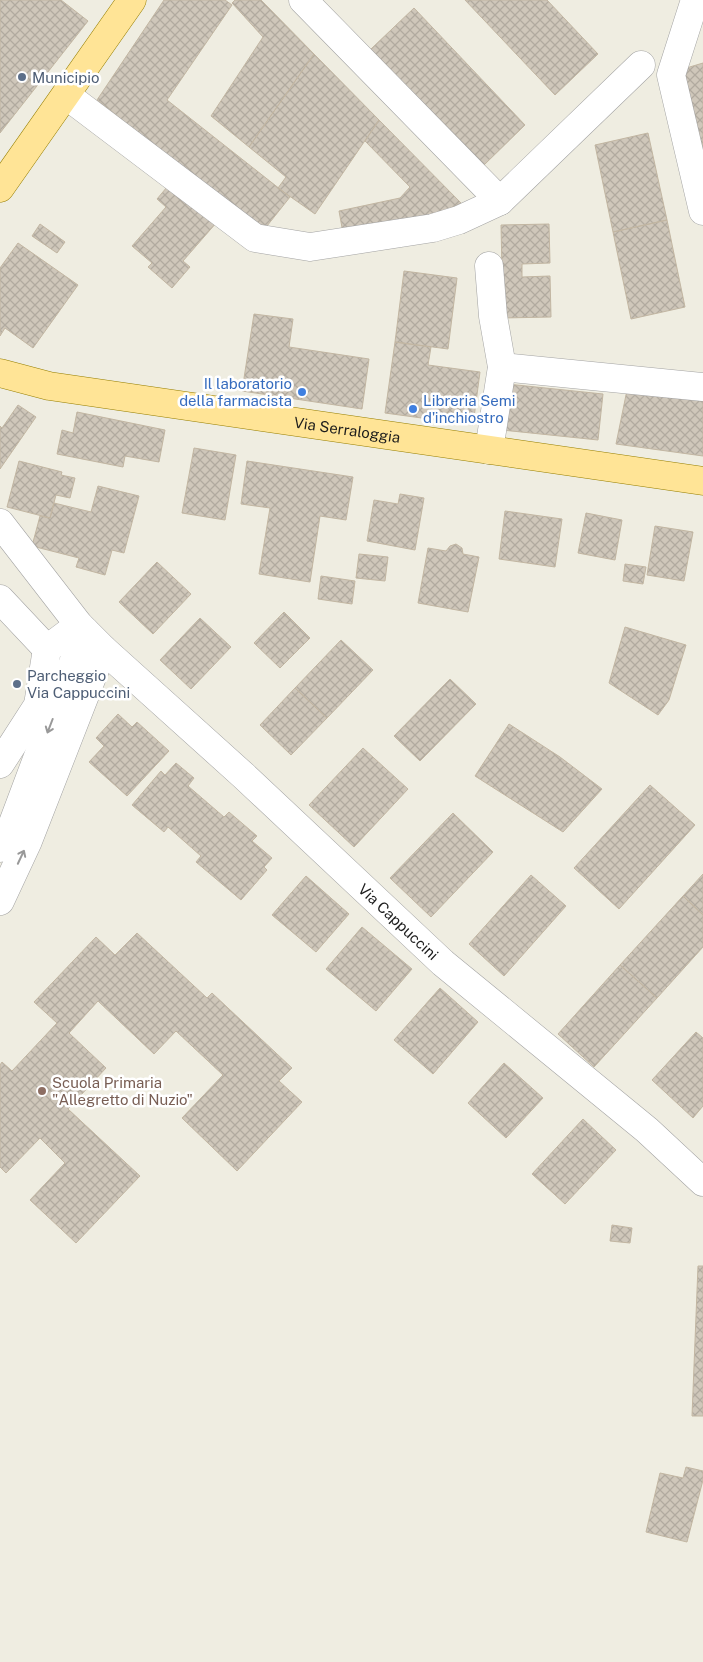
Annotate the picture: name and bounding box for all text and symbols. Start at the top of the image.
place label: Municipio [32,69,99,86]
marker: Municipio [16,71,28,83]
place label: Il laboratorio della farmacista [179,375,292,409]
marker: Il laboratorio della farmacista [296,386,308,398]
place label: Libreria Semi d'inchiostro [423,392,515,426]
marker: Libreria Semi d'inchiostro [407,403,419,415]
street label: Via Serraloggia [293,413,401,445]
place label: Parcheggio Via Cappuccini [27,667,130,701]
marker: Parcheggio Via Cappuccini [11,678,23,690]
one-way arrow [44,718,53,733]
one-way arrow [16,850,26,865]
street label: Via Cappuccini [355,880,442,963]
place label: Scuola Primaria "Allegretto di Nuzio" [52,1074,193,1108]
marker: Scuola Primaria "Allegretto di Nuzio" [36,1085,48,1097]

